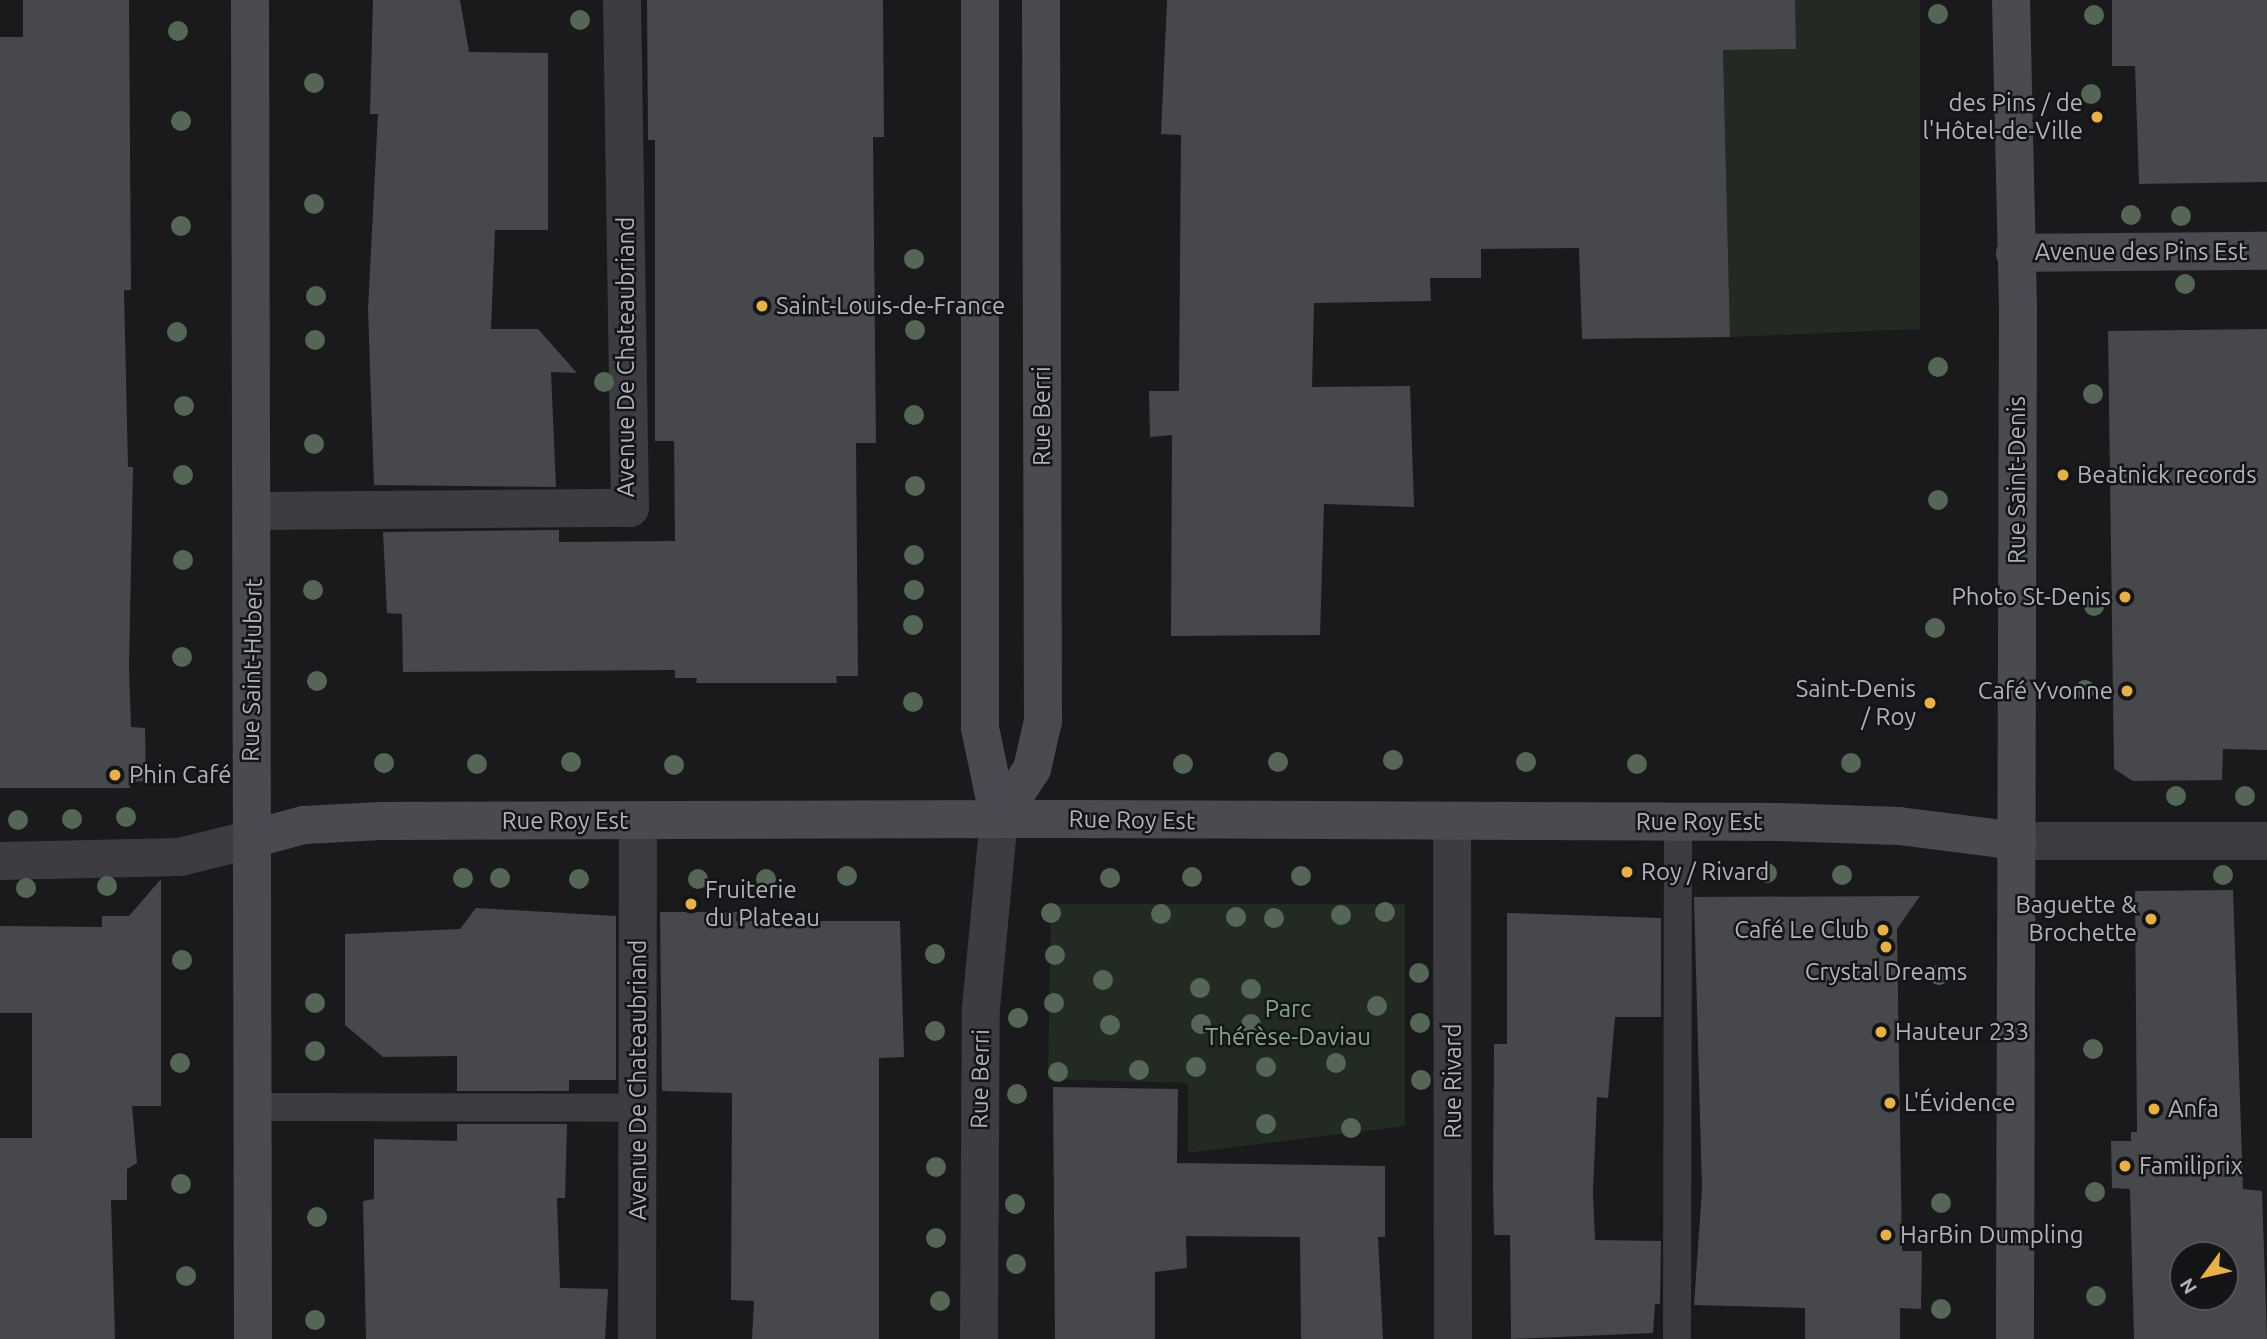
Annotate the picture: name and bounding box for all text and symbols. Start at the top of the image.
place label: des Pins / de l'Hôtel-de-Ville [1922,89,2083,145]
marker: des Pins / de l'Hôtel-de-Ville [2089,109,2105,125]
street label: Avenue De Chateaubriand [612,217,640,497]
street label: Avenue des Pins Est [2035,238,2247,266]
place label: Saint-Louis-de-France [776,292,1005,320]
marker: Saint-Louis-de-France [754,298,770,314]
street label: Rue Berri [1028,366,1056,466]
street label: Rue Saint-Denis [2003,396,2031,564]
place label: Beatnick records [2077,461,2257,489]
marker: Beatnick records [2055,467,2071,483]
street label: Rue Saint-Hubert [236,578,268,762]
place label: Photo St-Denis [1952,583,2111,611]
marker: Photo St-Denis [2117,589,2133,605]
place label: Saint-Denis / Roy [1796,675,1916,731]
place label: Café Yvonne [1978,677,2113,705]
marker: Café Yvonne [2119,683,2135,699]
marker: Saint-Denis / Roy [1922,695,1938,711]
place label: Phin Café [129,761,232,789]
marker: Phin Café [107,767,123,783]
street label: Rue Roy Est [1068,804,1196,836]
street label: Rue Roy Est [502,807,628,835]
street label: Rue Roy Est [1636,808,1762,836]
place label: Roy / Rivard [1641,858,1769,886]
marker: Roy / Rivard [1619,864,1635,880]
place label: Fruiterie du Plateau [705,876,820,932]
place label: Baguette & Brochette [2015,891,2137,947]
marker: Fruiterie du Plateau [683,896,699,912]
marker: Baguette & Brochette [2143,911,2159,927]
place label: Café Le Club [1734,916,1869,944]
marker: Café Le Club [1875,922,1891,938]
marker: Crystal Dreams [1878,939,1894,955]
street label: Avenue De Chateaubriand [624,940,652,1220]
place label: Crystal Dreams [1805,958,1967,986]
park label: Parc Thérèse-Daviau [1205,995,1371,1051]
place label: Hauteur 233 [1895,1018,2029,1046]
street label: Rue Rivard [1439,1023,1467,1139]
marker: Hauteur 233 [1873,1024,1889,1040]
street label: Rue Berri [965,1029,995,1129]
place label: L'Évidence [1904,1089,2015,1117]
marker: L'Évidence [1882,1095,1898,1111]
place label: Anfa [2168,1095,2219,1123]
marker: Anfa [2146,1101,2162,1117]
place label: Familiprix [2139,1152,2243,1180]
marker: Familiprix [2117,1158,2133,1174]
place label: HarBin Dumpling [1900,1221,2083,1249]
marker: HarBin Dumpling [1878,1227,1894,1243]
north arrow [2169,1241,2239,1311]
text: N [2175,1274,2201,1298]

